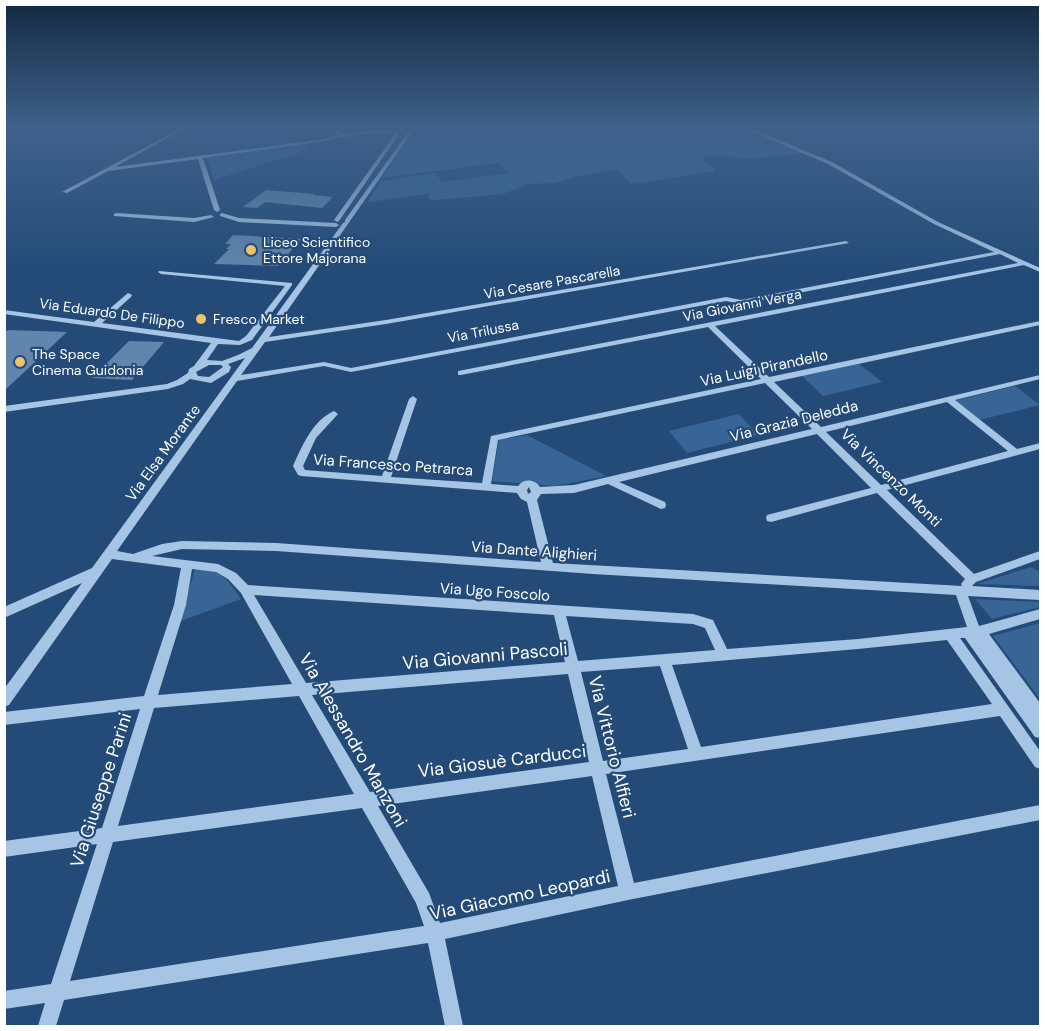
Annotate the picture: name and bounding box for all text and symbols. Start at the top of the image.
place label: Liceo Scientifico Ettore Majorana [263,233,370,267]
marker: Liceo Scientifico Ettore Majorana [244,243,258,257]
street label: Via Cesare Pascarella [482,261,622,303]
street label: Via Giovanni Verga [681,285,803,325]
street label: Via Eduardo De Filippo [38,294,186,332]
place label: Fresco Market [213,310,305,328]
marker: Fresco Market [194,312,208,326]
street label: Via Trilussa [446,315,520,347]
place label: The Space Cinema Guidonia [32,345,143,379]
street label: Via Luigi Pirandello [698,345,830,391]
marker: The Space Cinema Guidonia [13,355,27,369]
street label: Via Grazia Deledda [728,395,860,447]
street label: Via Elsa Morante [121,400,205,506]
street label: Via Vincenzo Monti [836,425,946,531]
street label: Via Francesco Petrarca [312,449,474,481]
street label: Via Dante Alighieri [470,537,598,565]
street label: Via Ugo Foscolo [439,578,551,606]
street label: Via Giovanni Pascoli [401,637,569,675]
street label: Via Alessandro Manzoni [293,649,413,831]
street label: Via Vittorio Alfieri [583,673,641,821]
street label: Via Giuseppe Parini [65,710,137,870]
street label: Via Giosuè Carducci [416,739,588,783]
street label: Via Giacomo Leopardi [427,864,613,926]

